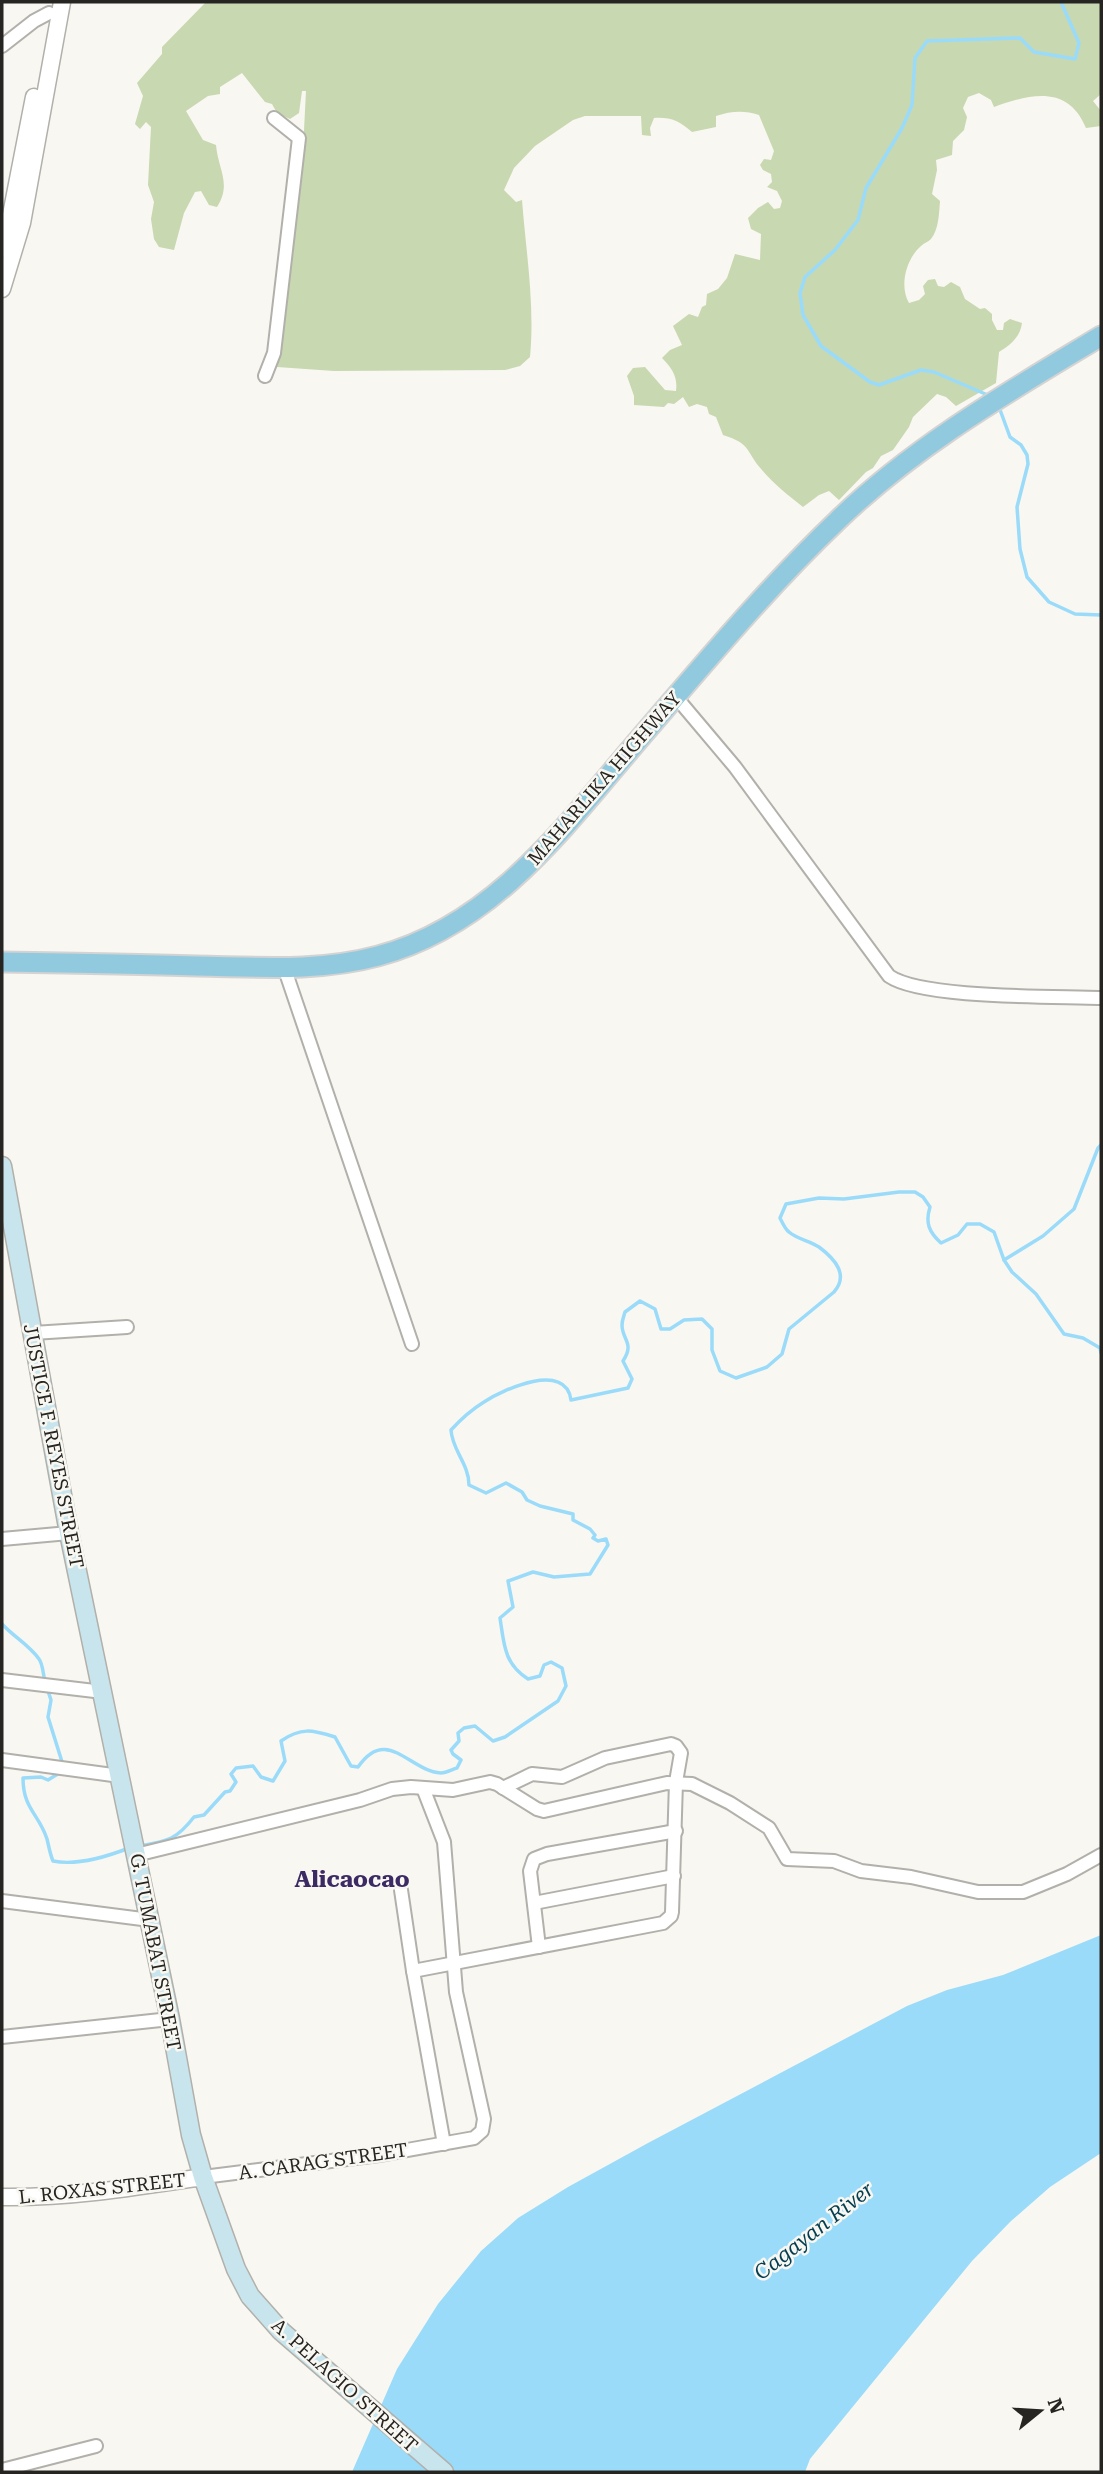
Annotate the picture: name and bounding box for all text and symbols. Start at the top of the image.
street label: MAHARLIKA HIGHWAY [523,687,686,870]
street label: JUSTICE F. REYES STREET [19,1322,89,1570]
street label: G. TUMABAT STREET [125,1852,186,2053]
district label: Alicaocao [294,1866,410,1893]
street label: A. CARAG STREET [237,2138,409,2185]
street label: L. ROXAS STREET [17,2168,187,2209]
water label: Cagayan River [750,2177,879,2285]
street label: A. PELAGIO STREET [267,2314,422,2457]
north arrow [1005,2376,1075,2446]
text: N [1042,2395,1069,2417]

